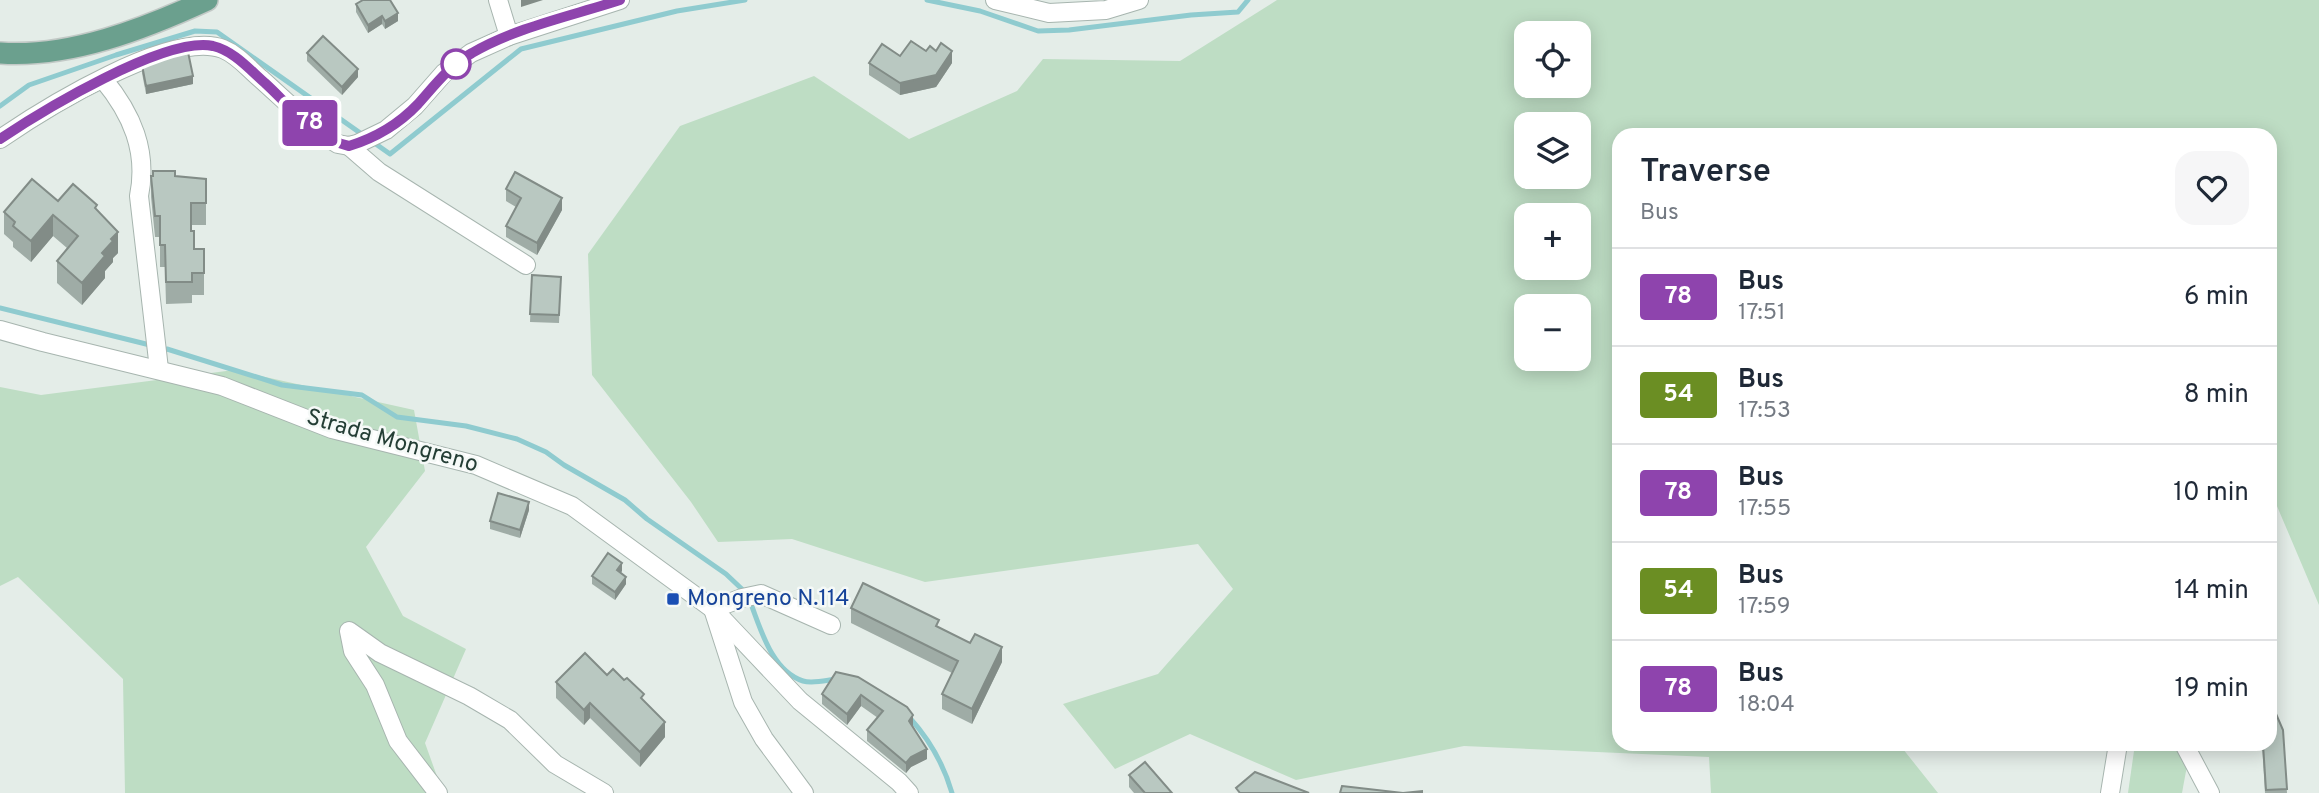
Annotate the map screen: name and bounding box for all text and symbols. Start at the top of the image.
map controls [1514,21,1591,371]
button: locate [1514,21,1591,98]
unlabelled marker [441,49,471,79]
line badge: 78 [278,100,342,146]
text: 78 [296,108,324,138]
button: layers [1514,112,1591,189]
button: heart [2175,151,2249,225]
text: Traverse [1640,152,1771,194]
text: Bus [1640,199,1679,228]
button: + [1514,203,1591,280]
text: Bus [1738,266,1784,299]
text: 6 min [2184,281,2249,314]
text: 78 [1665,282,1692,312]
button: − [1514,294,1591,371]
text: 17:51 [1738,299,1786,328]
text: Bus [1738,364,1784,397]
text: 8 min [2184,379,2249,412]
text: 54 [1663,380,1694,410]
text: 17:53 [1738,397,1791,426]
street label: Strada Mongreno [303,404,481,480]
text: Bus [1738,462,1784,495]
text: 10 min [2173,477,2249,510]
text: 78 [1665,478,1692,508]
text: 17:55 [1738,495,1791,524]
text: Bus [1738,560,1784,593]
text: 14 min [2174,575,2249,608]
text: 54 [1663,576,1694,606]
place label: Mongreno N.114 [687,585,849,614]
marker: Mongreno N.114 [665,591,681,607]
text: 17:59 [1738,593,1791,622]
text: Bus [1738,658,1784,691]
text: 19 min [2174,673,2249,706]
text: 78 [1665,674,1692,704]
text: 18:04 [1738,691,1795,720]

